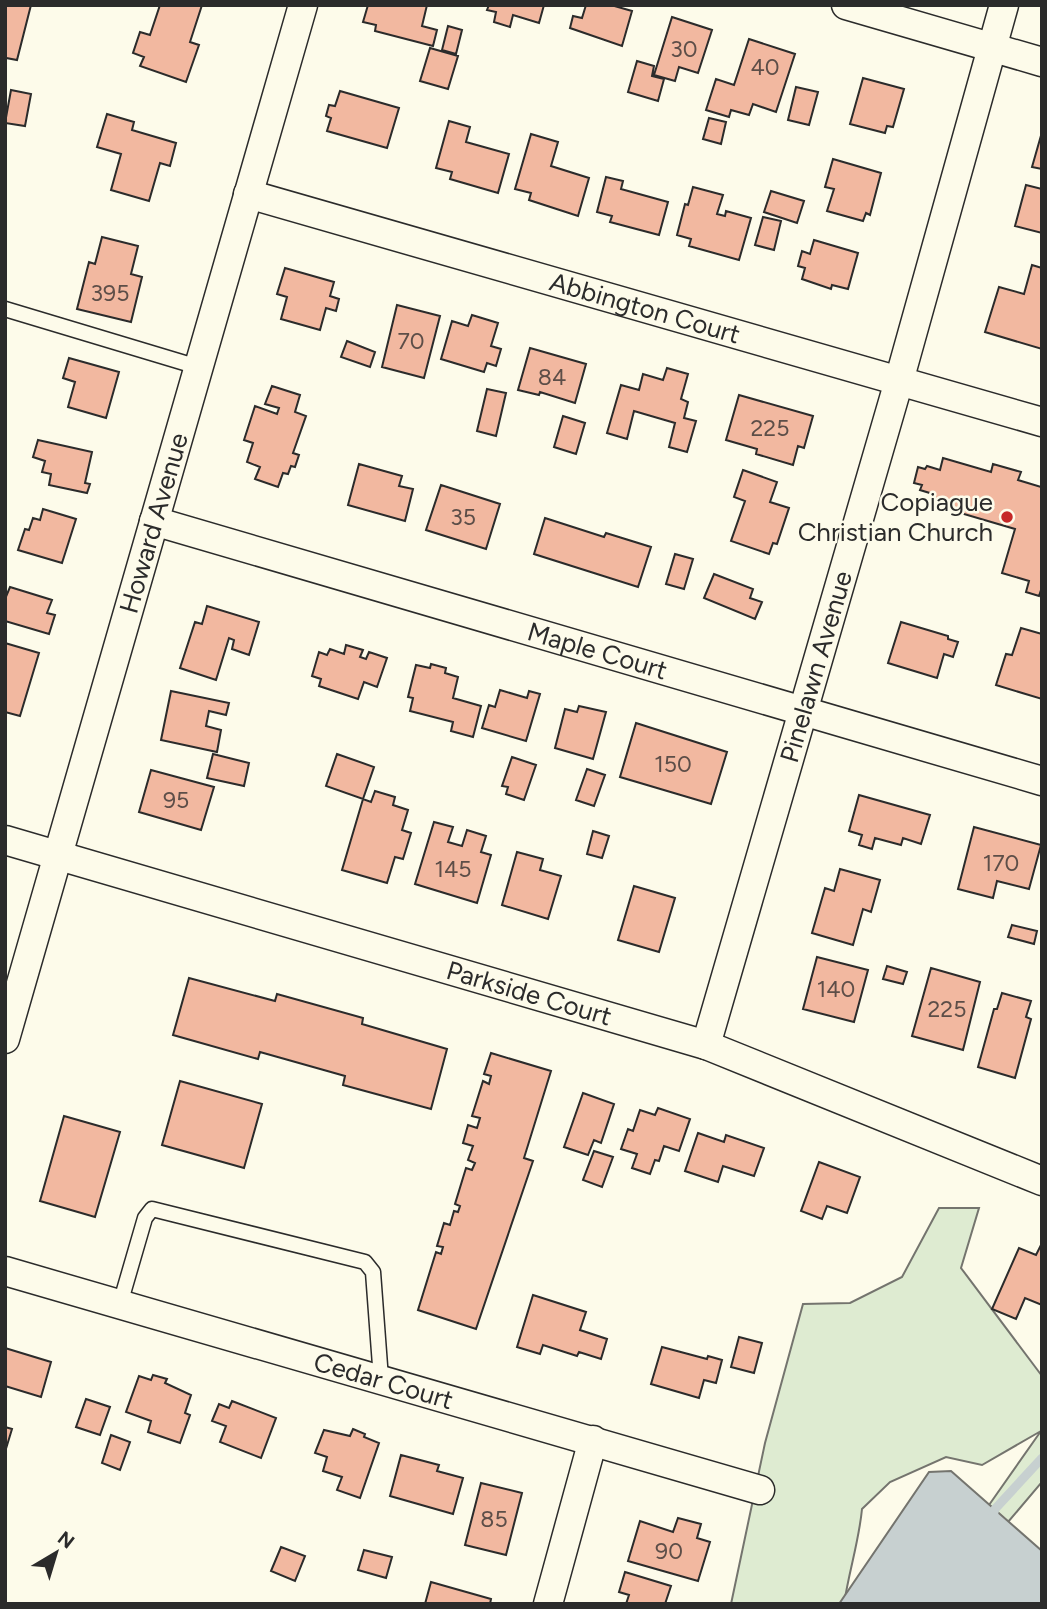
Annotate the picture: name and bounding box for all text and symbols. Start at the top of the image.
house number: 30 [670,35,698,63]
house number: 40 [750,53,780,81]
street label: Abbington Court [546,265,744,351]
house number: 395 [91,279,129,307]
house number: 70 [397,327,425,355]
house number: 84 [538,363,566,391]
house number: 225 [751,414,789,442]
street label: Howard Avenue [113,429,195,617]
place label: Copiague Christian Church [798,486,993,548]
house number: 35 [450,503,476,531]
marker: Copiague Christian Church [999,509,1015,525]
street label: Pinelawn Avenue [773,567,859,766]
street label: Maple Court [524,615,671,686]
house number: 150 [654,750,692,778]
house number: 95 [163,786,189,814]
house number: 170 [983,849,1019,877]
house number: 145 [434,855,472,883]
street label: Parkside Court [443,954,616,1033]
house number: 140 [817,975,855,1003]
house number: 225 [928,995,966,1023]
street label: Cedar Court [310,1345,457,1416]
house number: 85 [480,1505,508,1533]
north arrow [21,1518,91,1588]
text: N [53,1526,79,1554]
house number: 90 [655,1537,683,1565]

